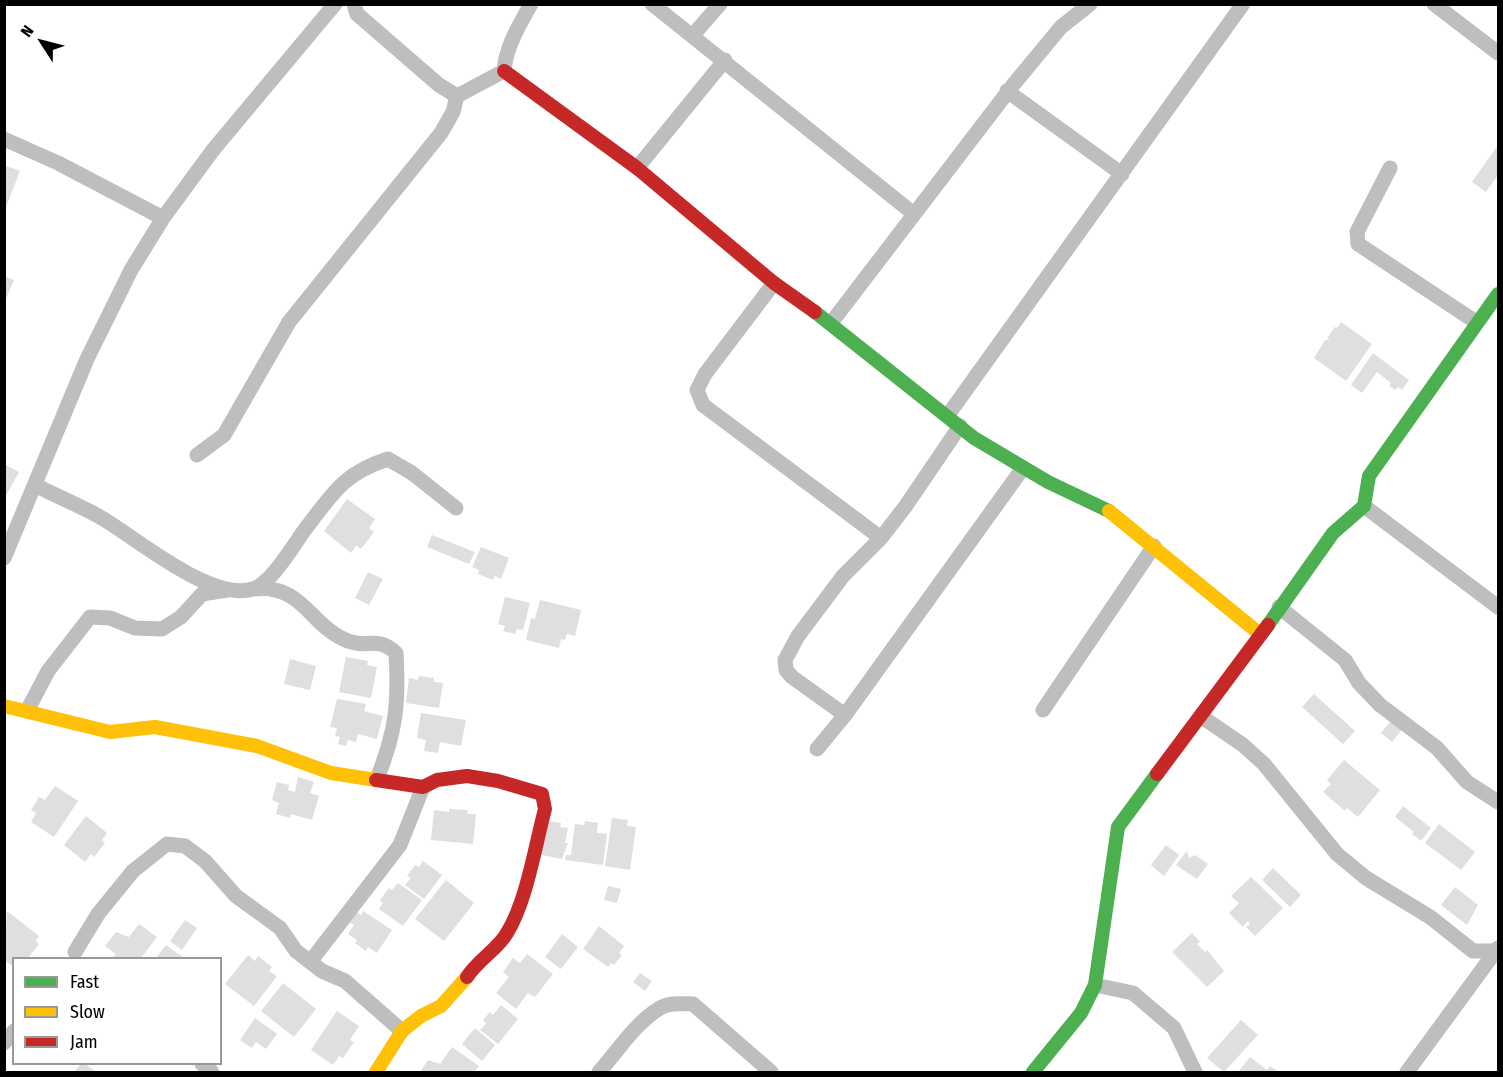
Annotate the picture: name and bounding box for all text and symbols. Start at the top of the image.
north arrow [12,12,72,72]
text: N [17,22,38,41]
legend [12,957,222,1065]
text: Fast [70,971,99,993]
text: Slow [70,1001,105,1023]
text: Jam [70,1031,98,1053]

